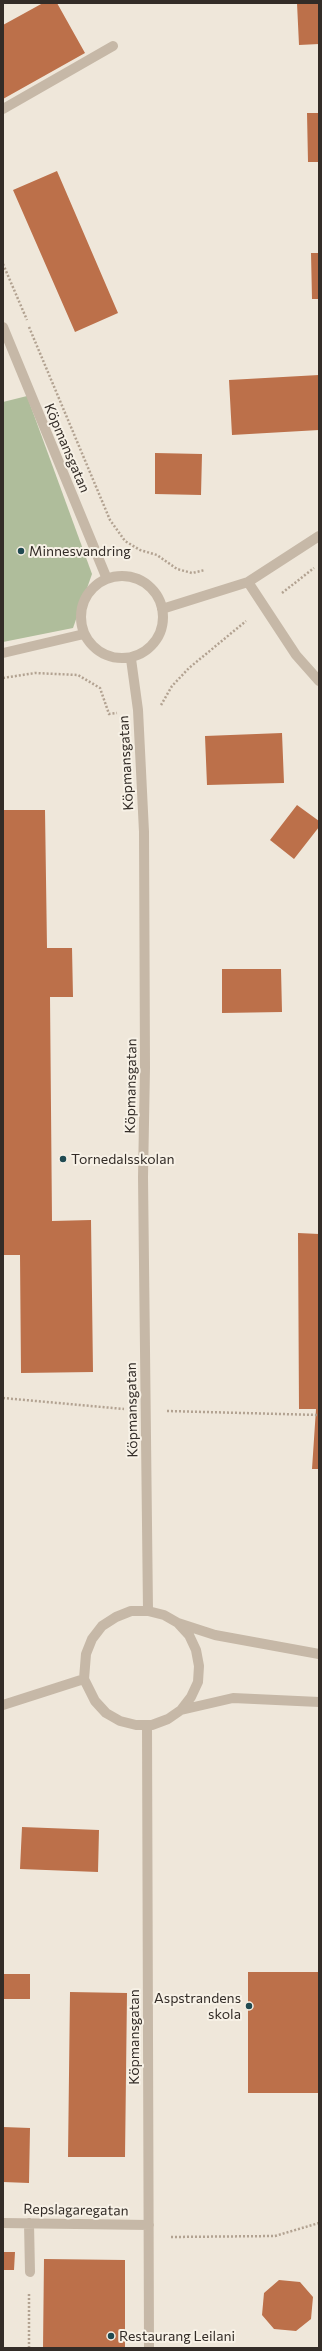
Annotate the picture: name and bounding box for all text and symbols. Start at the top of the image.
street label: Köpmansgatan [41,401,93,495]
place label: Minnesvandring [29,543,131,559]
marker: Minnesvandring [16,546,26,556]
street label: Köpmansgatan [115,715,137,811]
street label: Köpmansgatan [122,1038,140,1134]
place label: Tornedalsskolan [71,1151,174,1167]
marker: Tornedalsskolan [58,1154,68,1164]
street label: Köpmansgatan [123,1362,141,1458]
street label: Köpmansgatan [126,1989,142,2085]
place label: Aspstrandens skola [154,1990,241,2022]
marker: Aspstrandens skola [244,2001,254,2011]
street label: Repslagaregatan [23,2201,129,2219]
place label: Restaurang Leilani [119,2328,235,2344]
marker: Restaurang Leilani [106,2331,116,2341]

